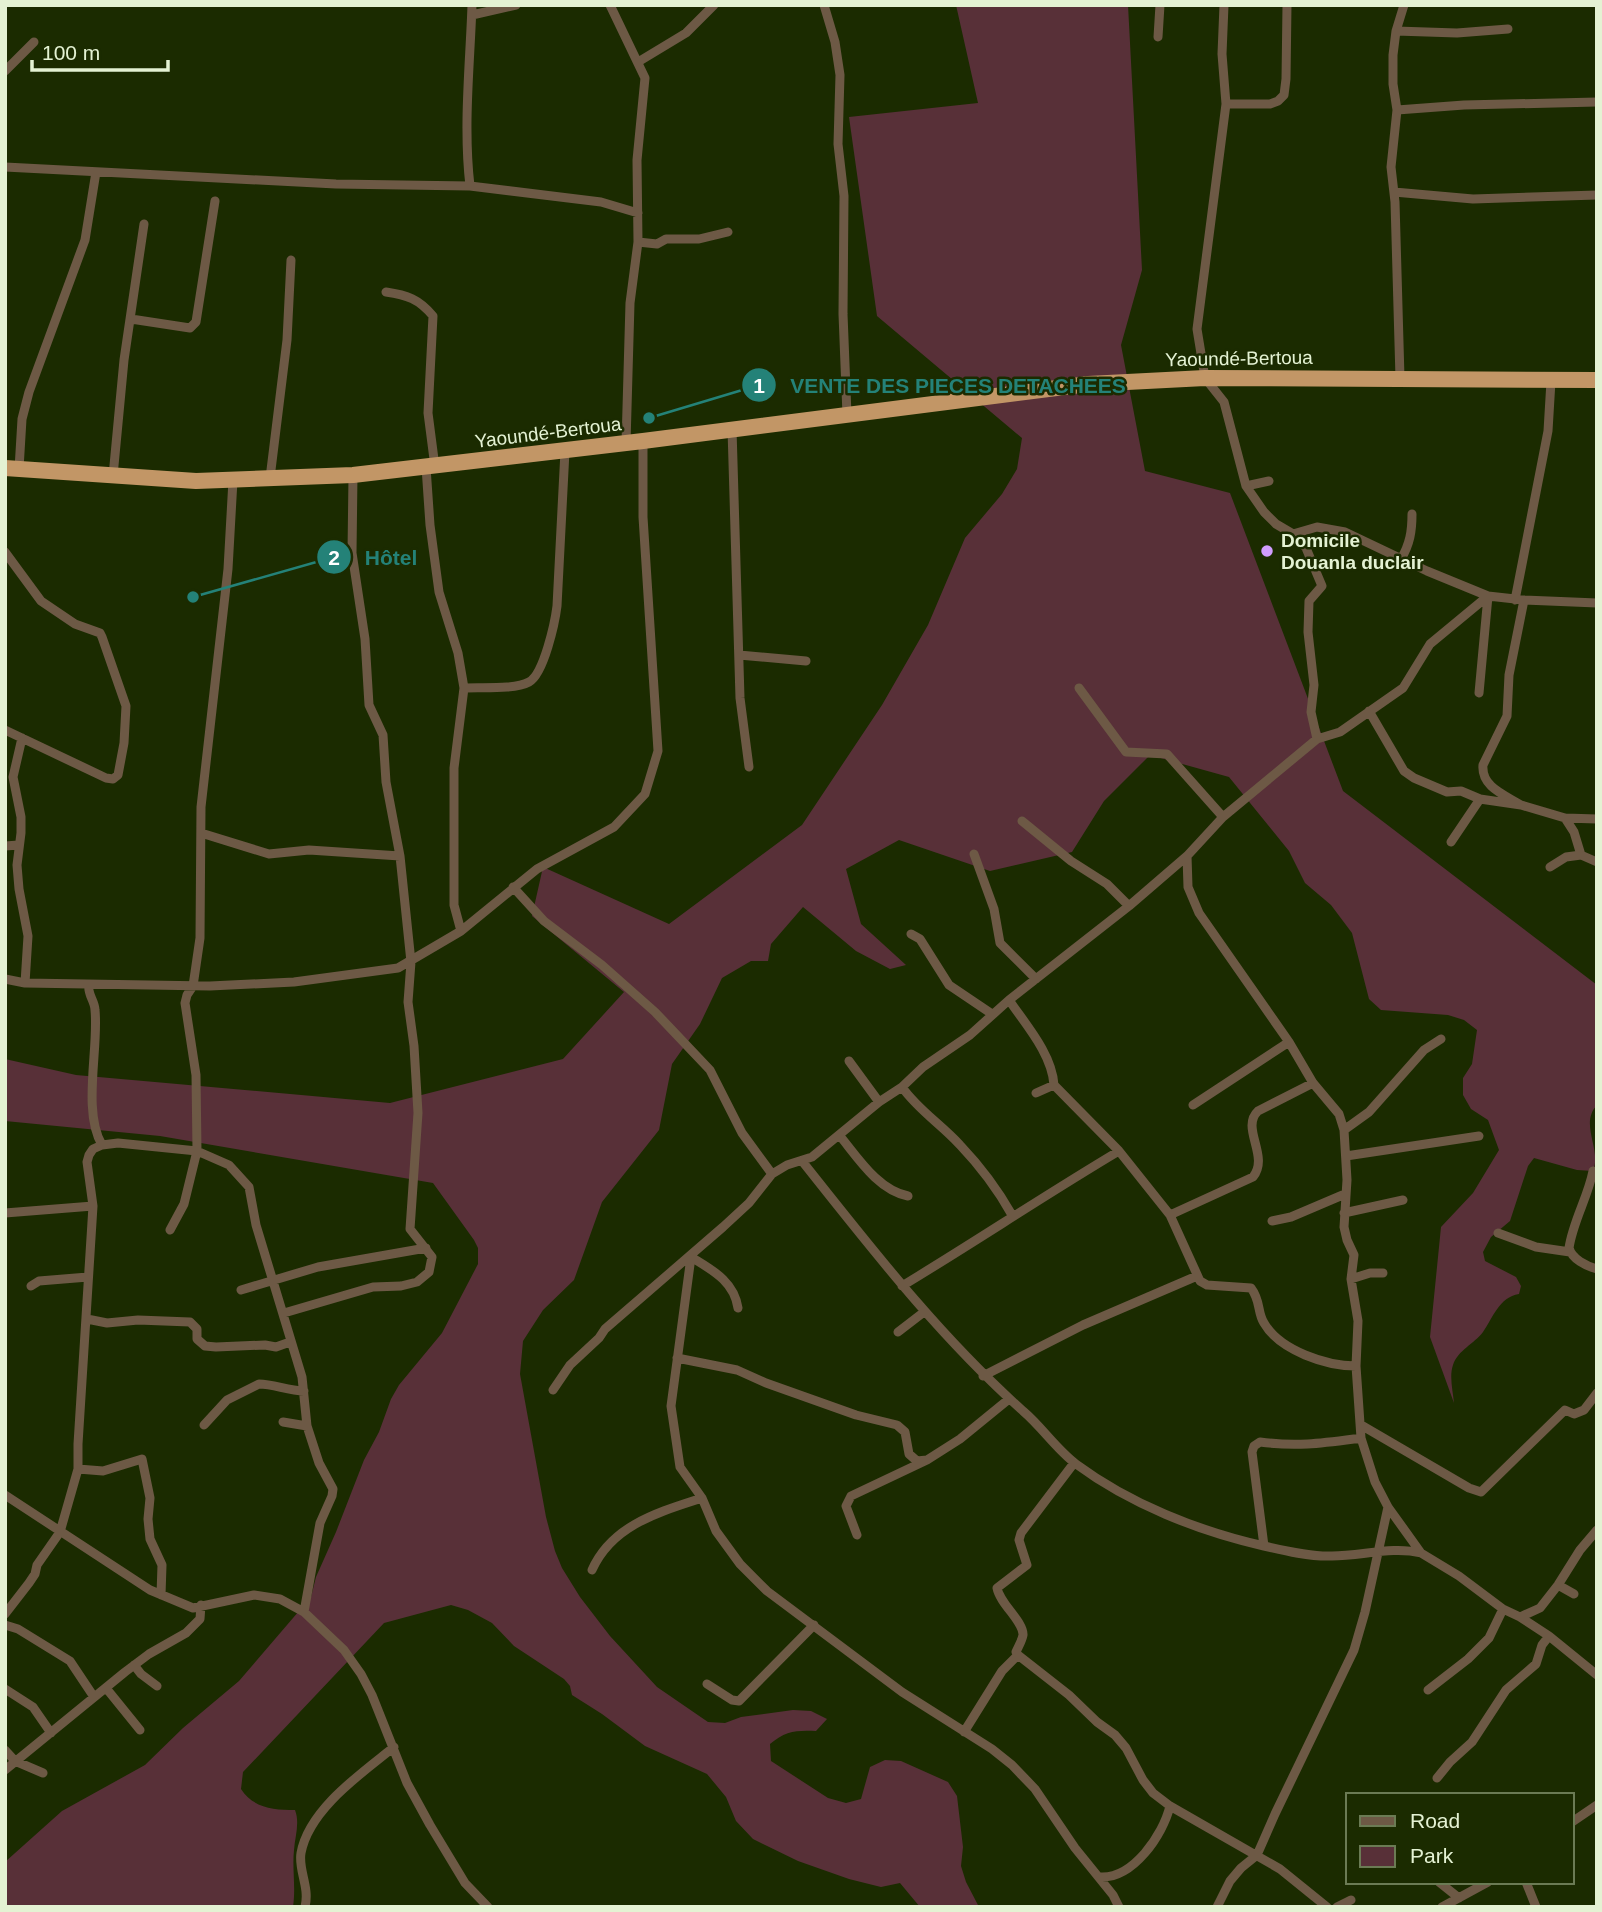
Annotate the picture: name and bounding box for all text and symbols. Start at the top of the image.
scale bar [32,28,168,72]
text: 100 m [42,41,100,64]
street label: Yaoundé-Bertoua [1165,347,1313,370]
callout: VENTE DES PIECES DETACHEES [741,364,1140,406]
text: 1 [753,374,765,397]
text: VENTE DES PIECES DETACHEES [790,374,1126,397]
street label: Yaoundé-Bertoua [474,413,623,452]
place label: Domicile Douanla duclair [1281,530,1424,573]
callout: Hôtel [316,536,432,578]
marker: Domicile Douanla duclair [1259,543,1275,559]
text: 2 [328,546,340,569]
text: Hôtel [365,546,417,569]
legend [1346,1793,1574,1884]
text: Road [1410,1809,1460,1832]
text: Park [1410,1844,1454,1867]

